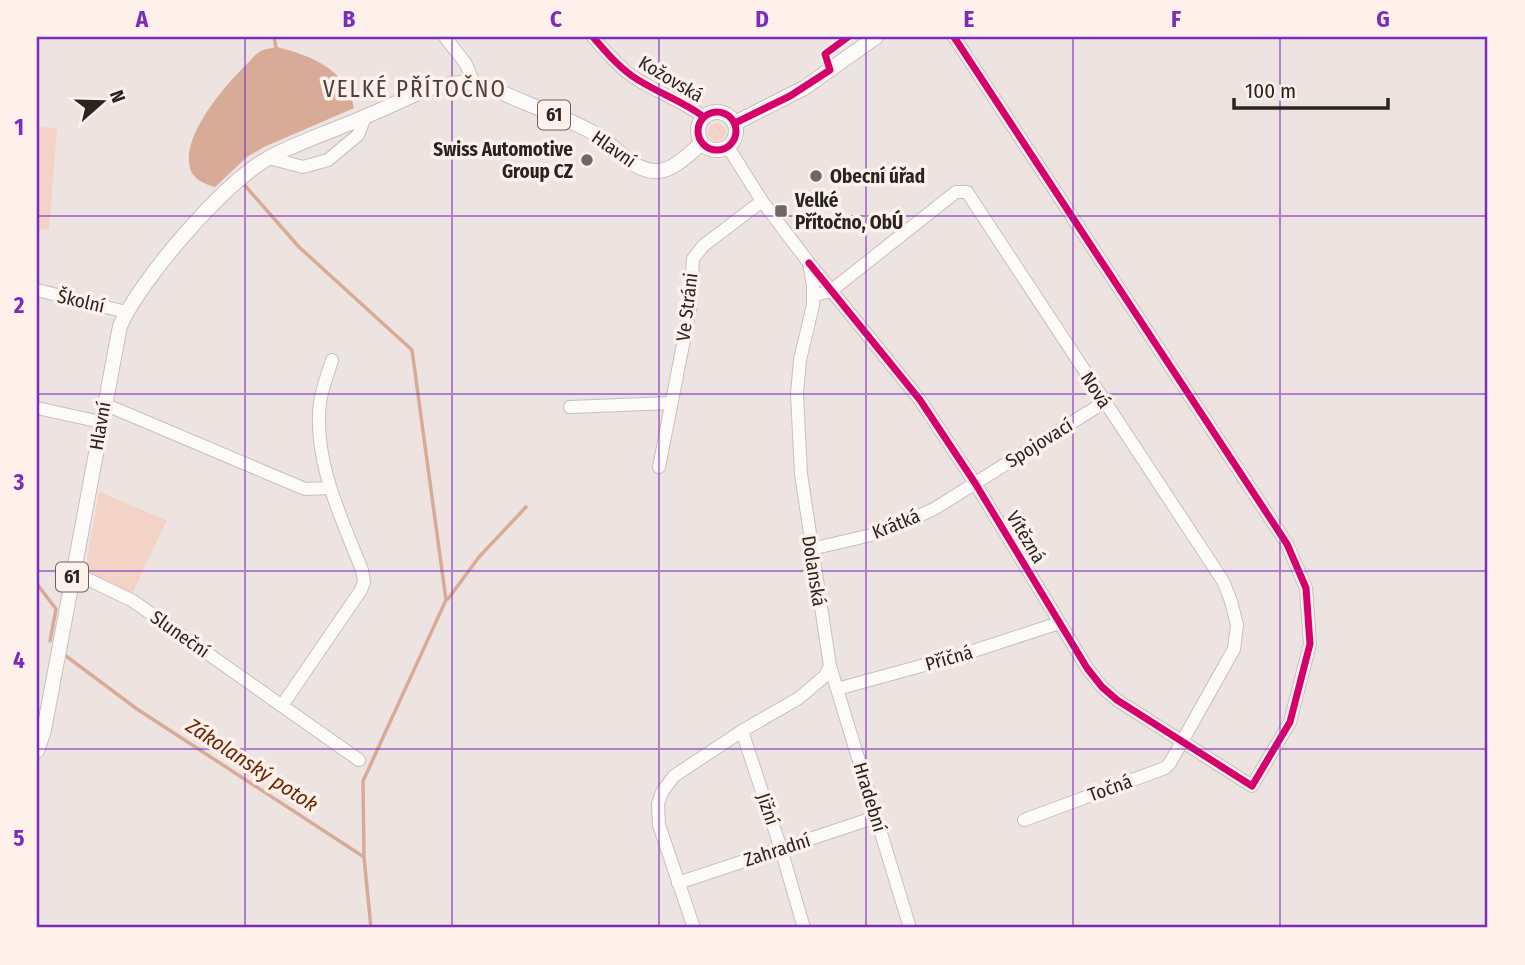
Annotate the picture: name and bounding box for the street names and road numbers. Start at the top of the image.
street label: Kožovská [635,51,707,107]
road number: 61 [538,100,570,130]
street label: Hlavní [587,126,641,173]
street label: Ve Stráni [671,271,703,343]
street label: Školní [55,284,107,318]
street label: Nová [1076,367,1116,413]
street label: Hlavní [84,400,116,452]
street label: Spojovací [1001,413,1077,473]
street label: Krátká [869,504,923,544]
street label: Vítězná [1002,507,1050,567]
street label: Dolanská [797,534,831,608]
road number: 61 [56,562,88,592]
street label: Sluneční [146,605,214,663]
street label: Příčná [923,640,975,676]
street label: Hradební [849,760,891,835]
street label: Točná [1085,769,1135,807]
street label: Jižní [752,790,784,828]
street label: Zahradní [741,828,813,871]

